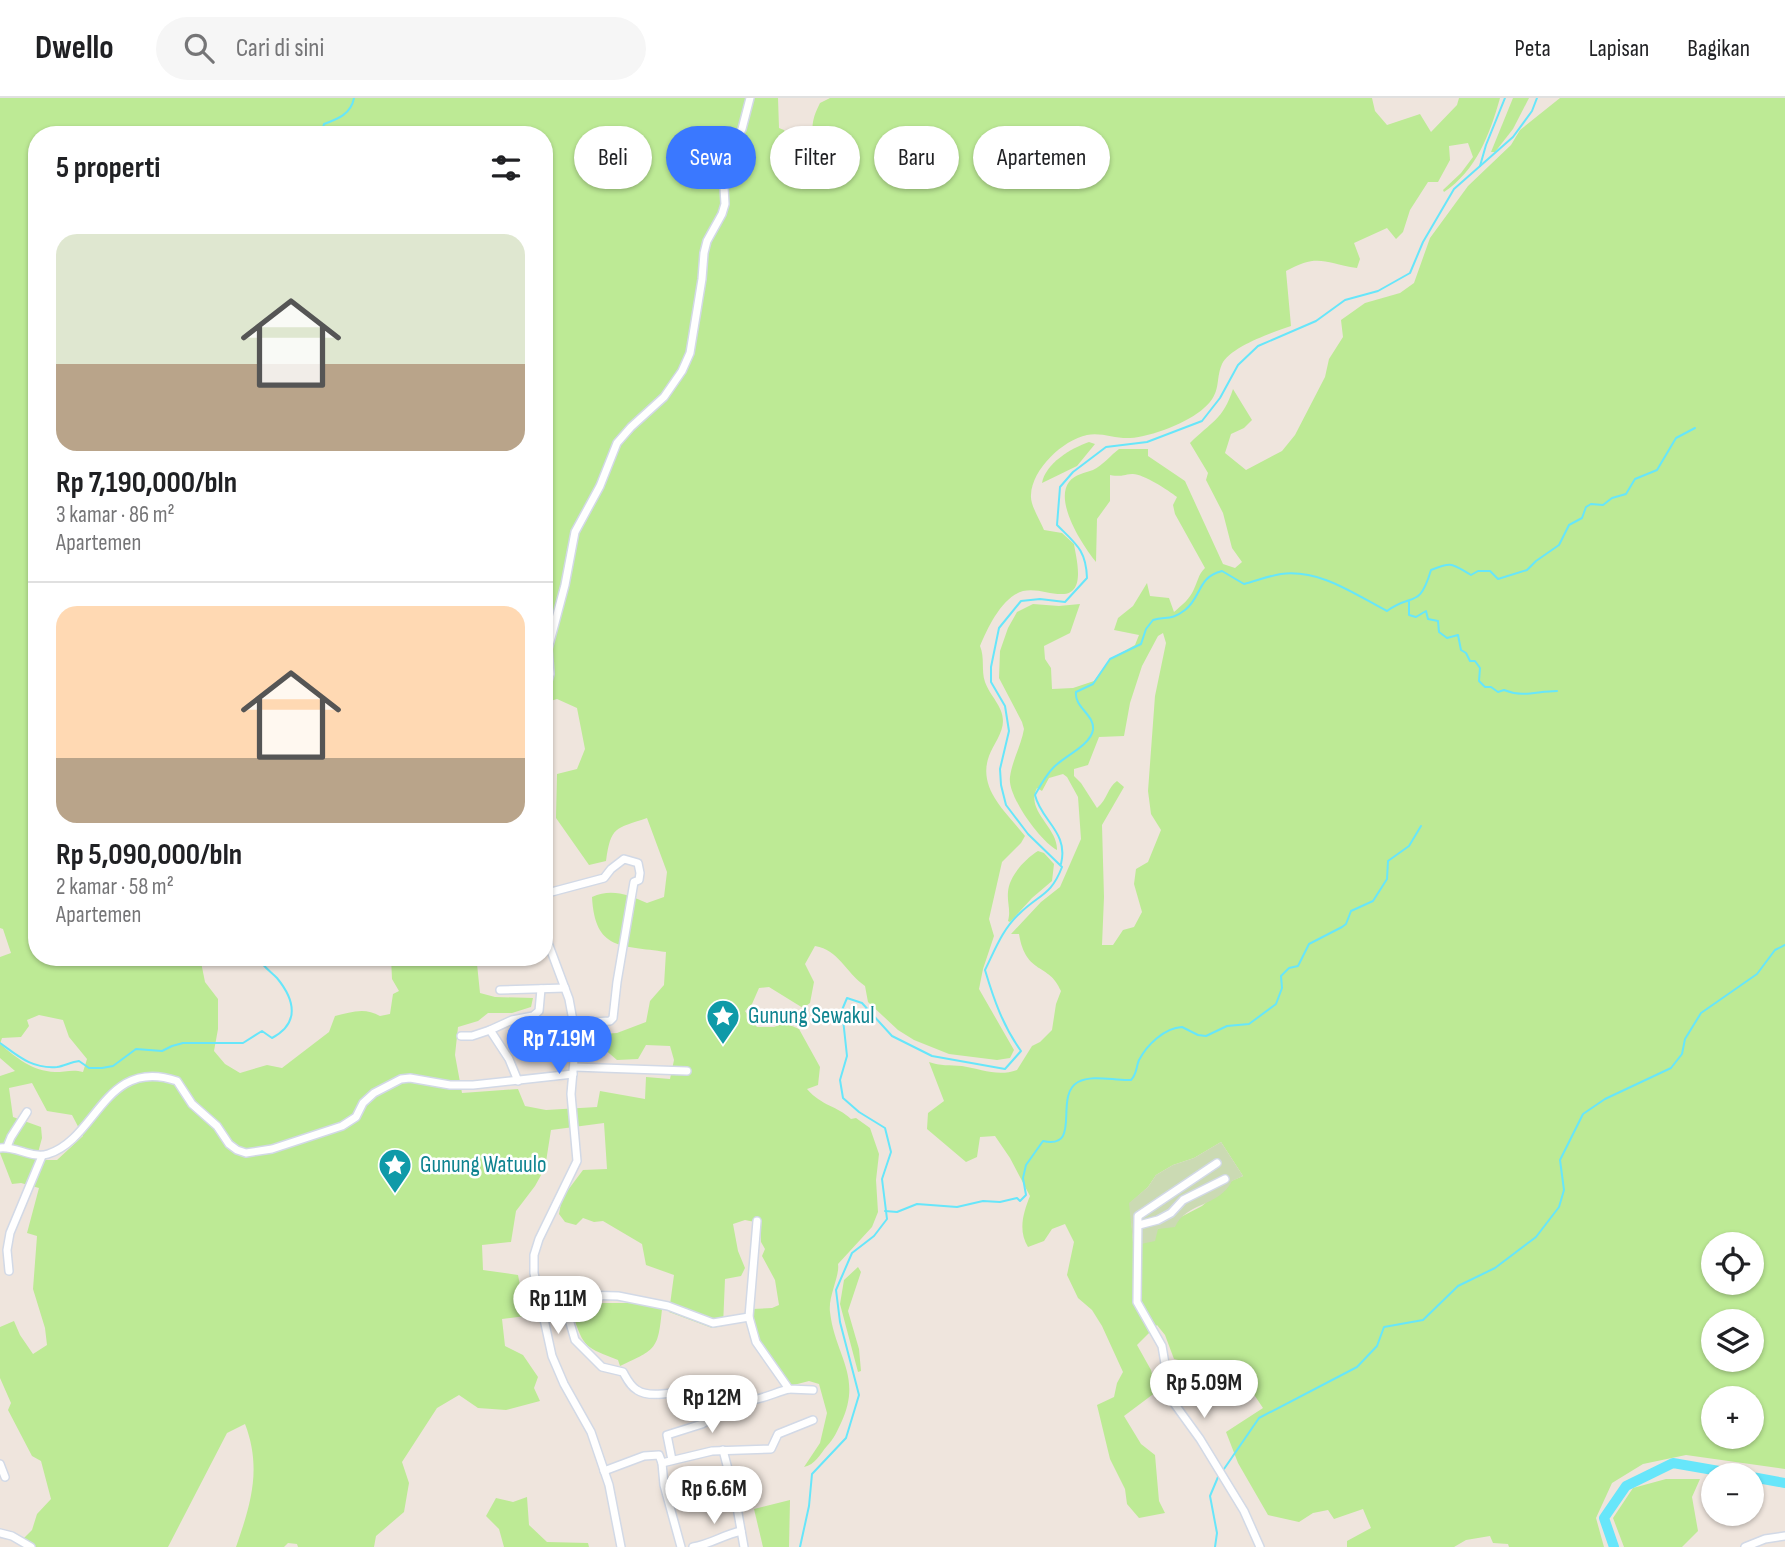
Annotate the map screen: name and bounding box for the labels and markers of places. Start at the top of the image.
place icon: Gunung Sewakul [704,997,742,1046]
place label: Gunung Sewakul [748,1002,874,1030]
pin: Rp 7.19M [487,1016,631,1076]
place icon: Gunung Watuulo [376,1146,414,1195]
place label: Gunung Watuulo [420,1151,547,1179]
pin: Rp 11M [501,1276,615,1336]
pin: Rp 5.09M [1132,1360,1276,1420]
pin: Rp 12M [655,1376,769,1435]
pin: Rp 6.6M [649,1466,779,1526]

